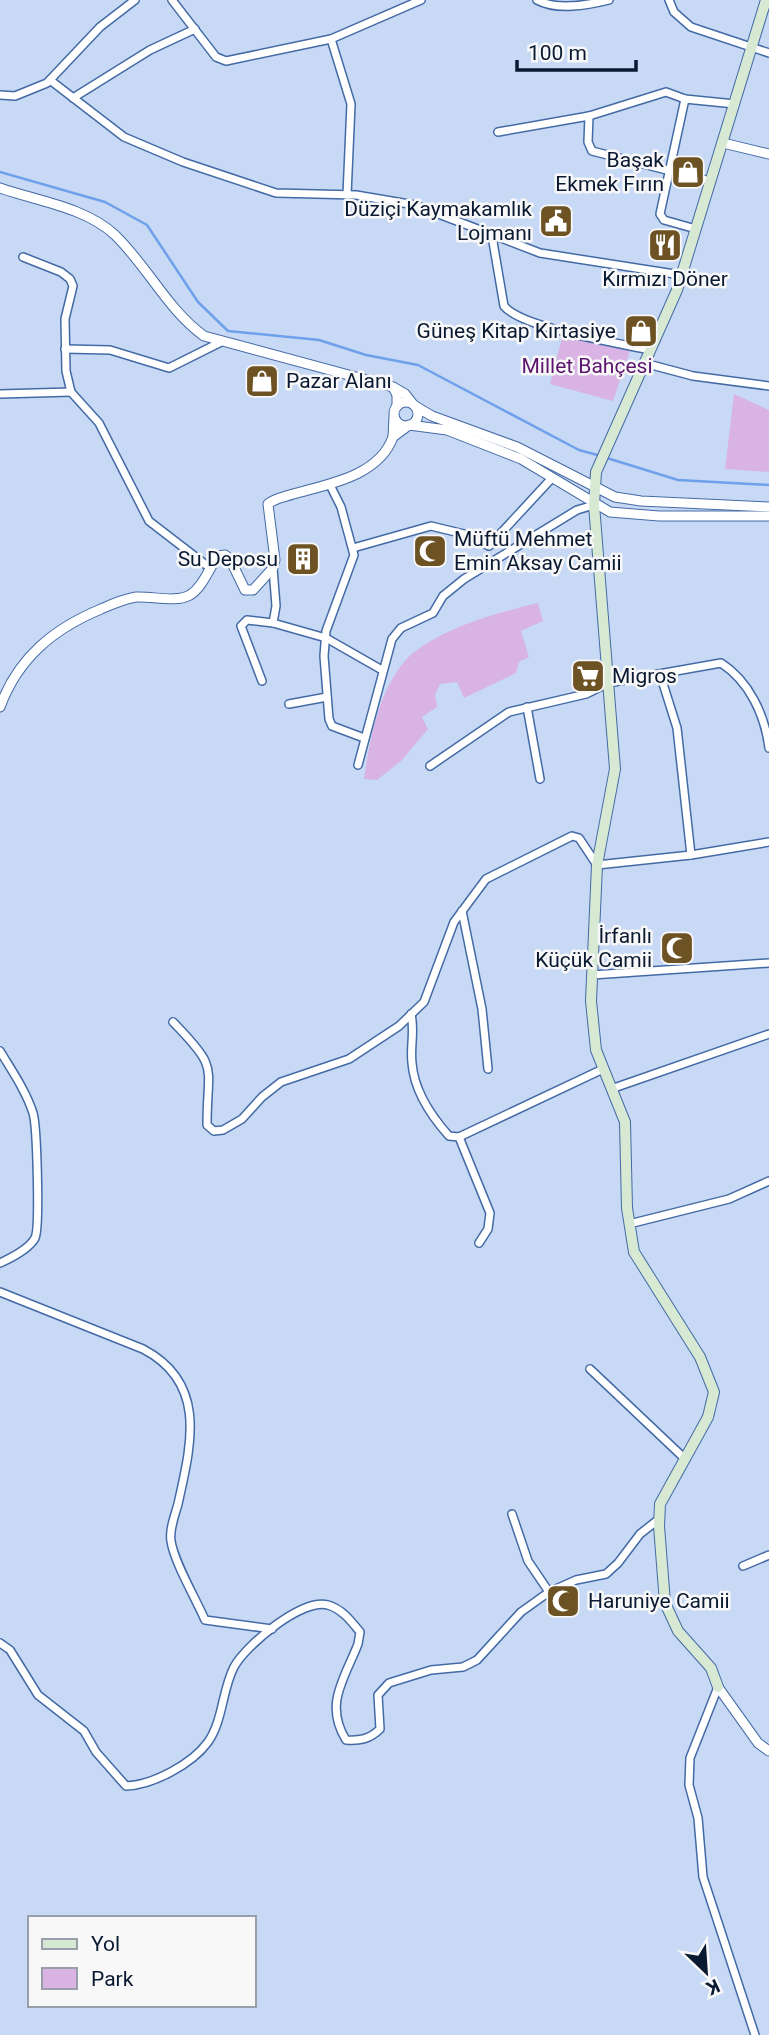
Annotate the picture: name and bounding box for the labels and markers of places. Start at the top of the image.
place label: Başak Ekmek Fırın [555,148,664,196]
shop icon: Başak Ekmek Fırın [669,153,707,191]
place label: Düziçi Kaymakamlık Lojmanı [344,197,532,245]
public building icon: Düziçi Kaymakamlık Lojmanı [537,202,575,240]
restaurant icon: Kırmızı Döner [646,226,684,264]
place label: Kırmızı Döner [602,267,728,291]
shop icon: Güneş Kitap Kırtasiye [622,312,660,350]
place label: Güneş Kitap Kırtasiye [417,319,616,343]
shop icon: Pazar Alanı [243,362,281,400]
place label: Pazar Alanı [286,369,392,393]
place label: Müftü Mehmet Emin Aksay Camii [454,527,622,575]
mosque icon: Müftü Mehmet Emin Aksay Camii [411,532,449,570]
building icon: Su Deposu [284,540,322,578]
place label: Su Deposu [178,547,278,571]
supermarket icon: Migros [569,657,607,695]
place label: Migros [612,664,677,688]
place label: İrfanlı Küçük Camii [535,924,652,972]
mosque icon: İrfanlı Küçük Camii [658,929,696,967]
mosque icon: Haruniye Camii [544,1582,582,1620]
place label: Haruniye Camii [588,1589,730,1613]

